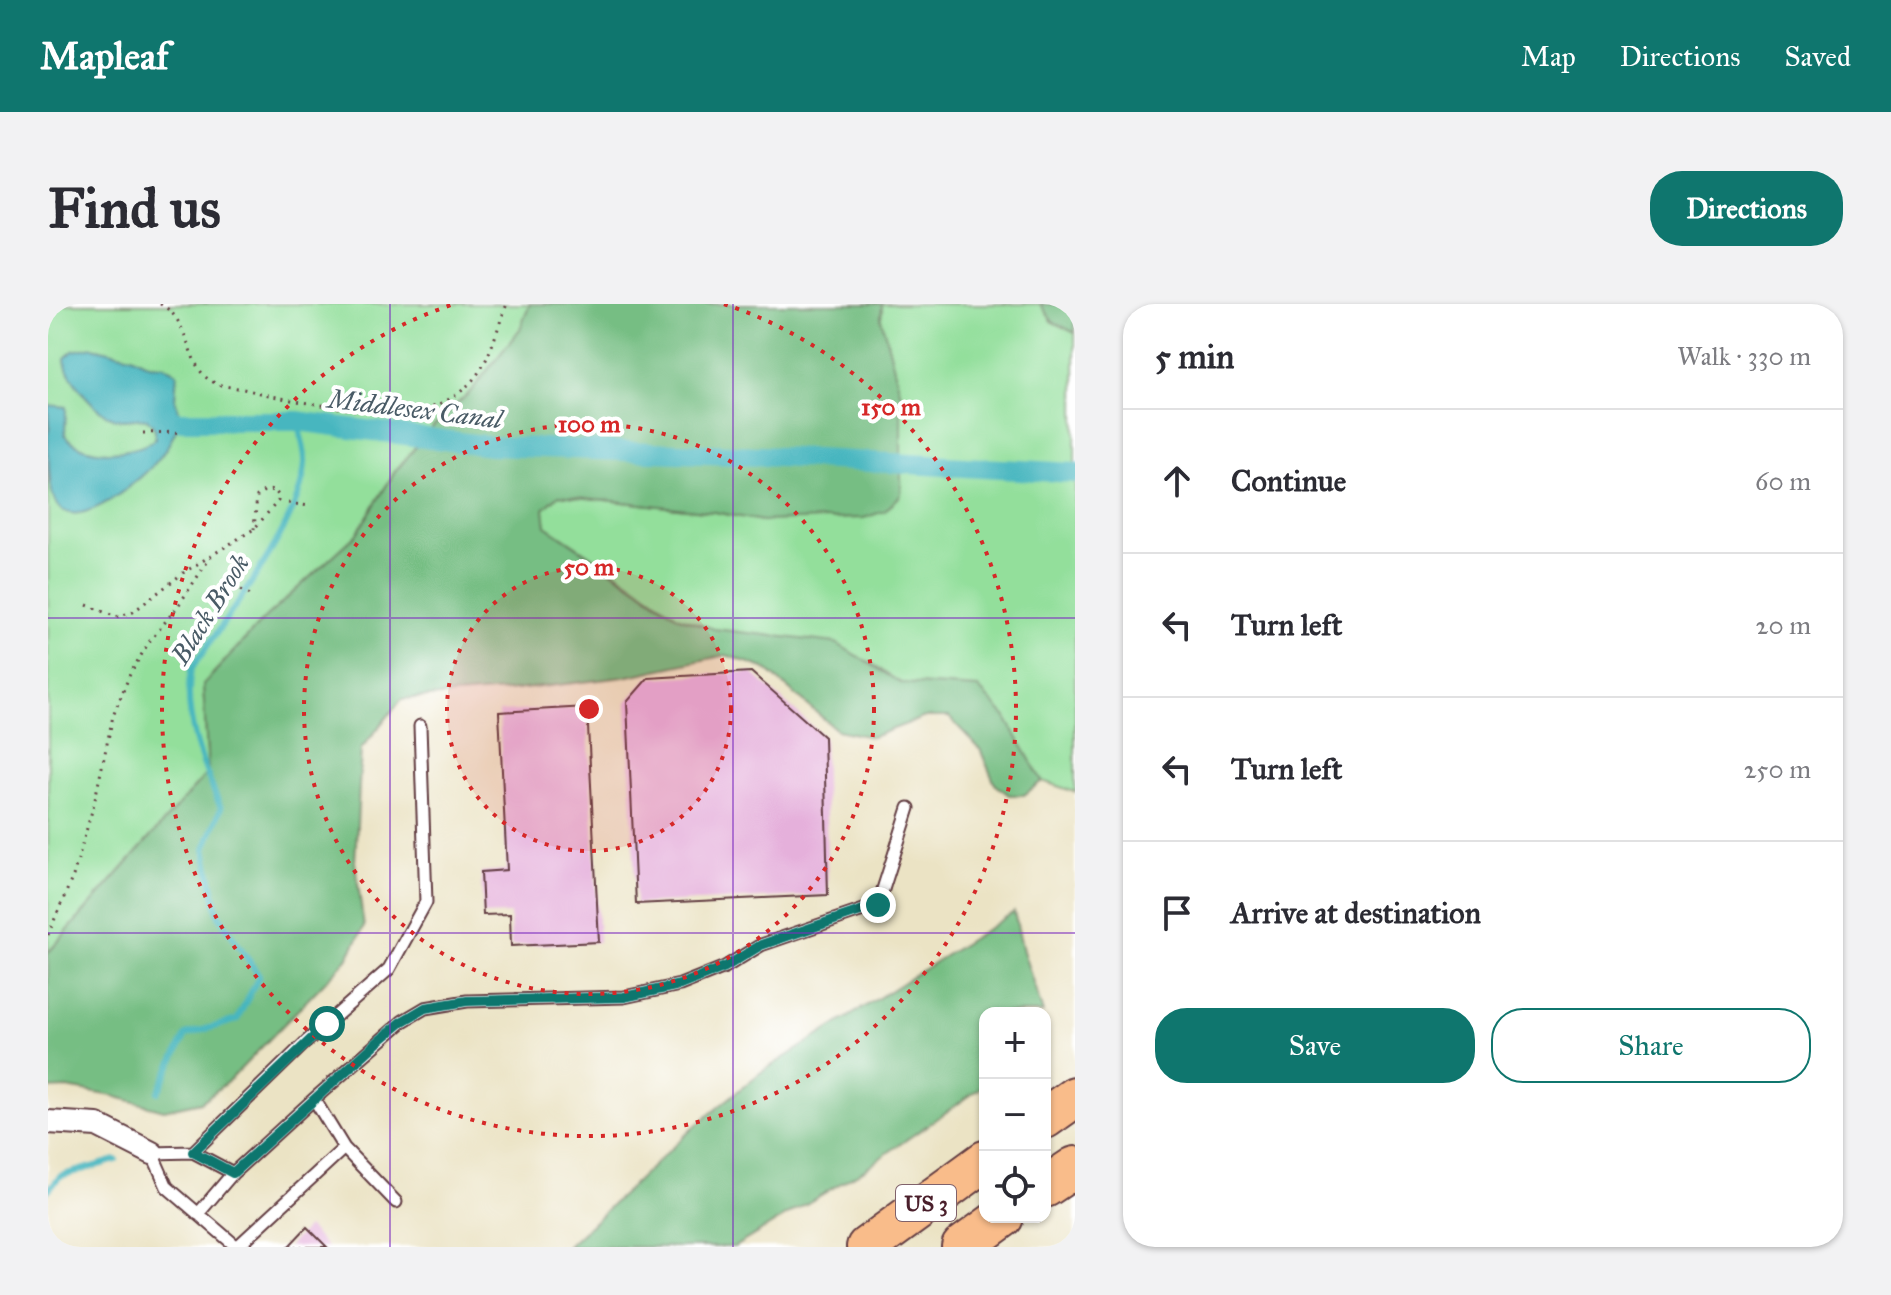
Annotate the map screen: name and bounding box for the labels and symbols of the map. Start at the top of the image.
water label: Middlesex Canal [323,382,506,436]
text: 150 m [861,392,922,422]
text: 100 m [558,409,621,439]
water label: Black Brook [163,548,256,670]
text: 50 m [564,552,615,582]
centre of rings [575,695,603,723]
route end [860,887,896,923]
route start [309,1006,345,1042]
road number: US 3 [896,1185,956,1221]

